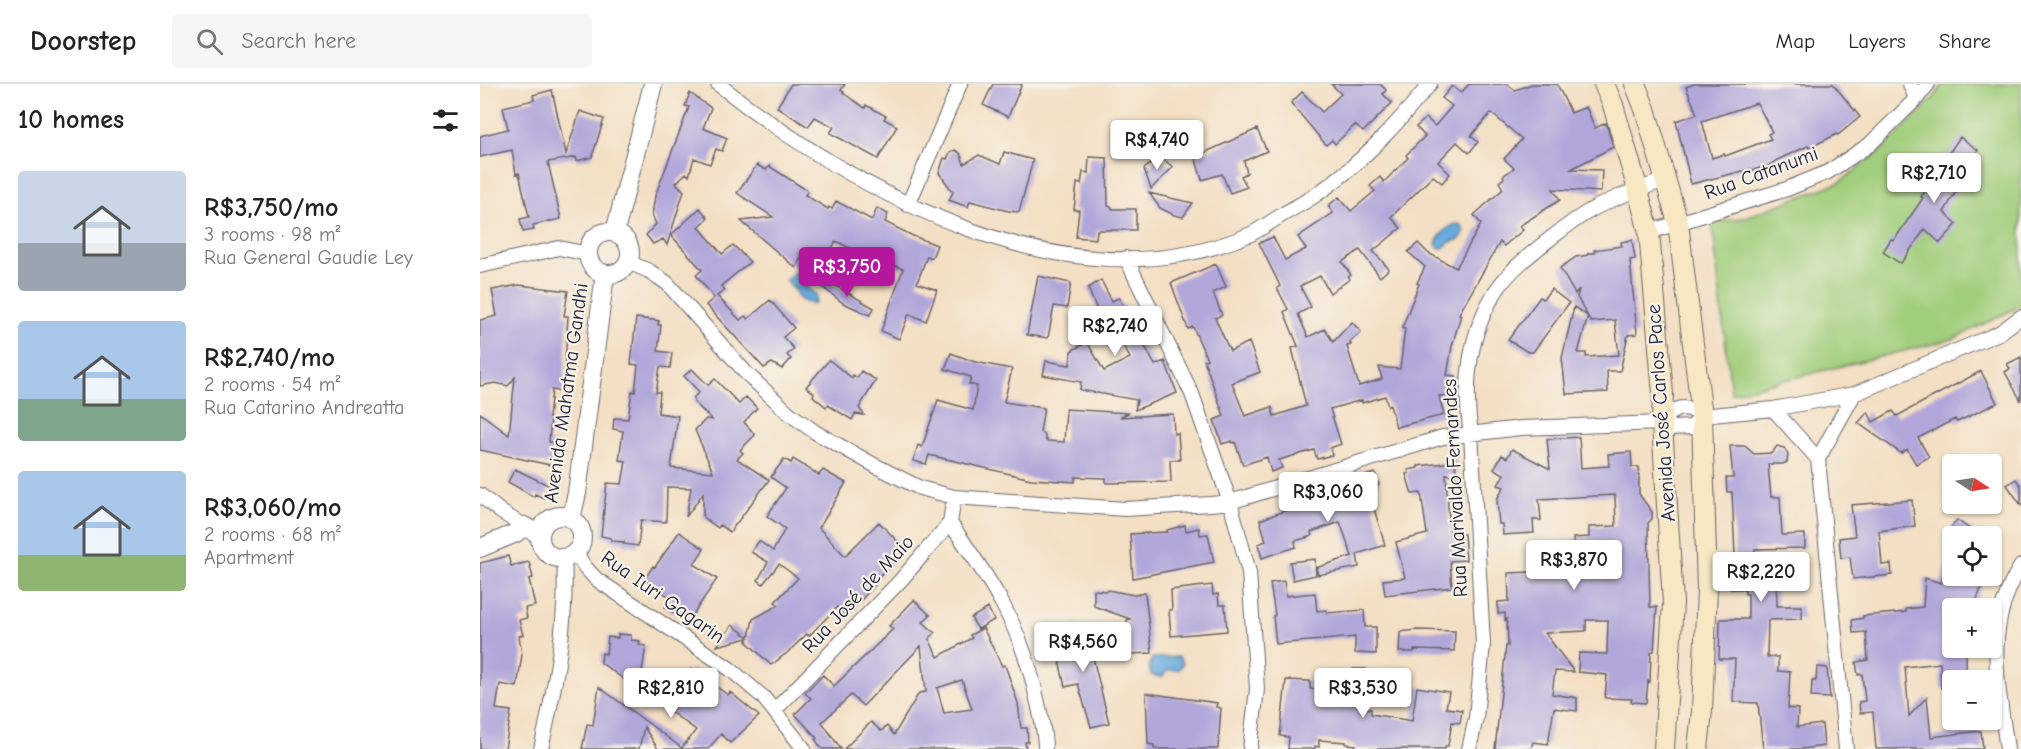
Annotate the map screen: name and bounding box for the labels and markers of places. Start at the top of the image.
pin: R$4,740 [1102,120,1212,171]
pin: R$2,710 [1879,153,1989,204]
pin: R$3,750 [792,247,902,298]
pin: R$2,740 [1060,306,1170,357]
pin: R$3,060 [1273,472,1383,523]
pin: R$3,870 [1519,540,1629,591]
pin: R$2,220 [1706,552,1816,603]
pin: R$4,560 [1028,622,1138,673]
pin: R$2,810 [616,668,726,719]
pin: R$3,530 [1308,668,1418,719]

